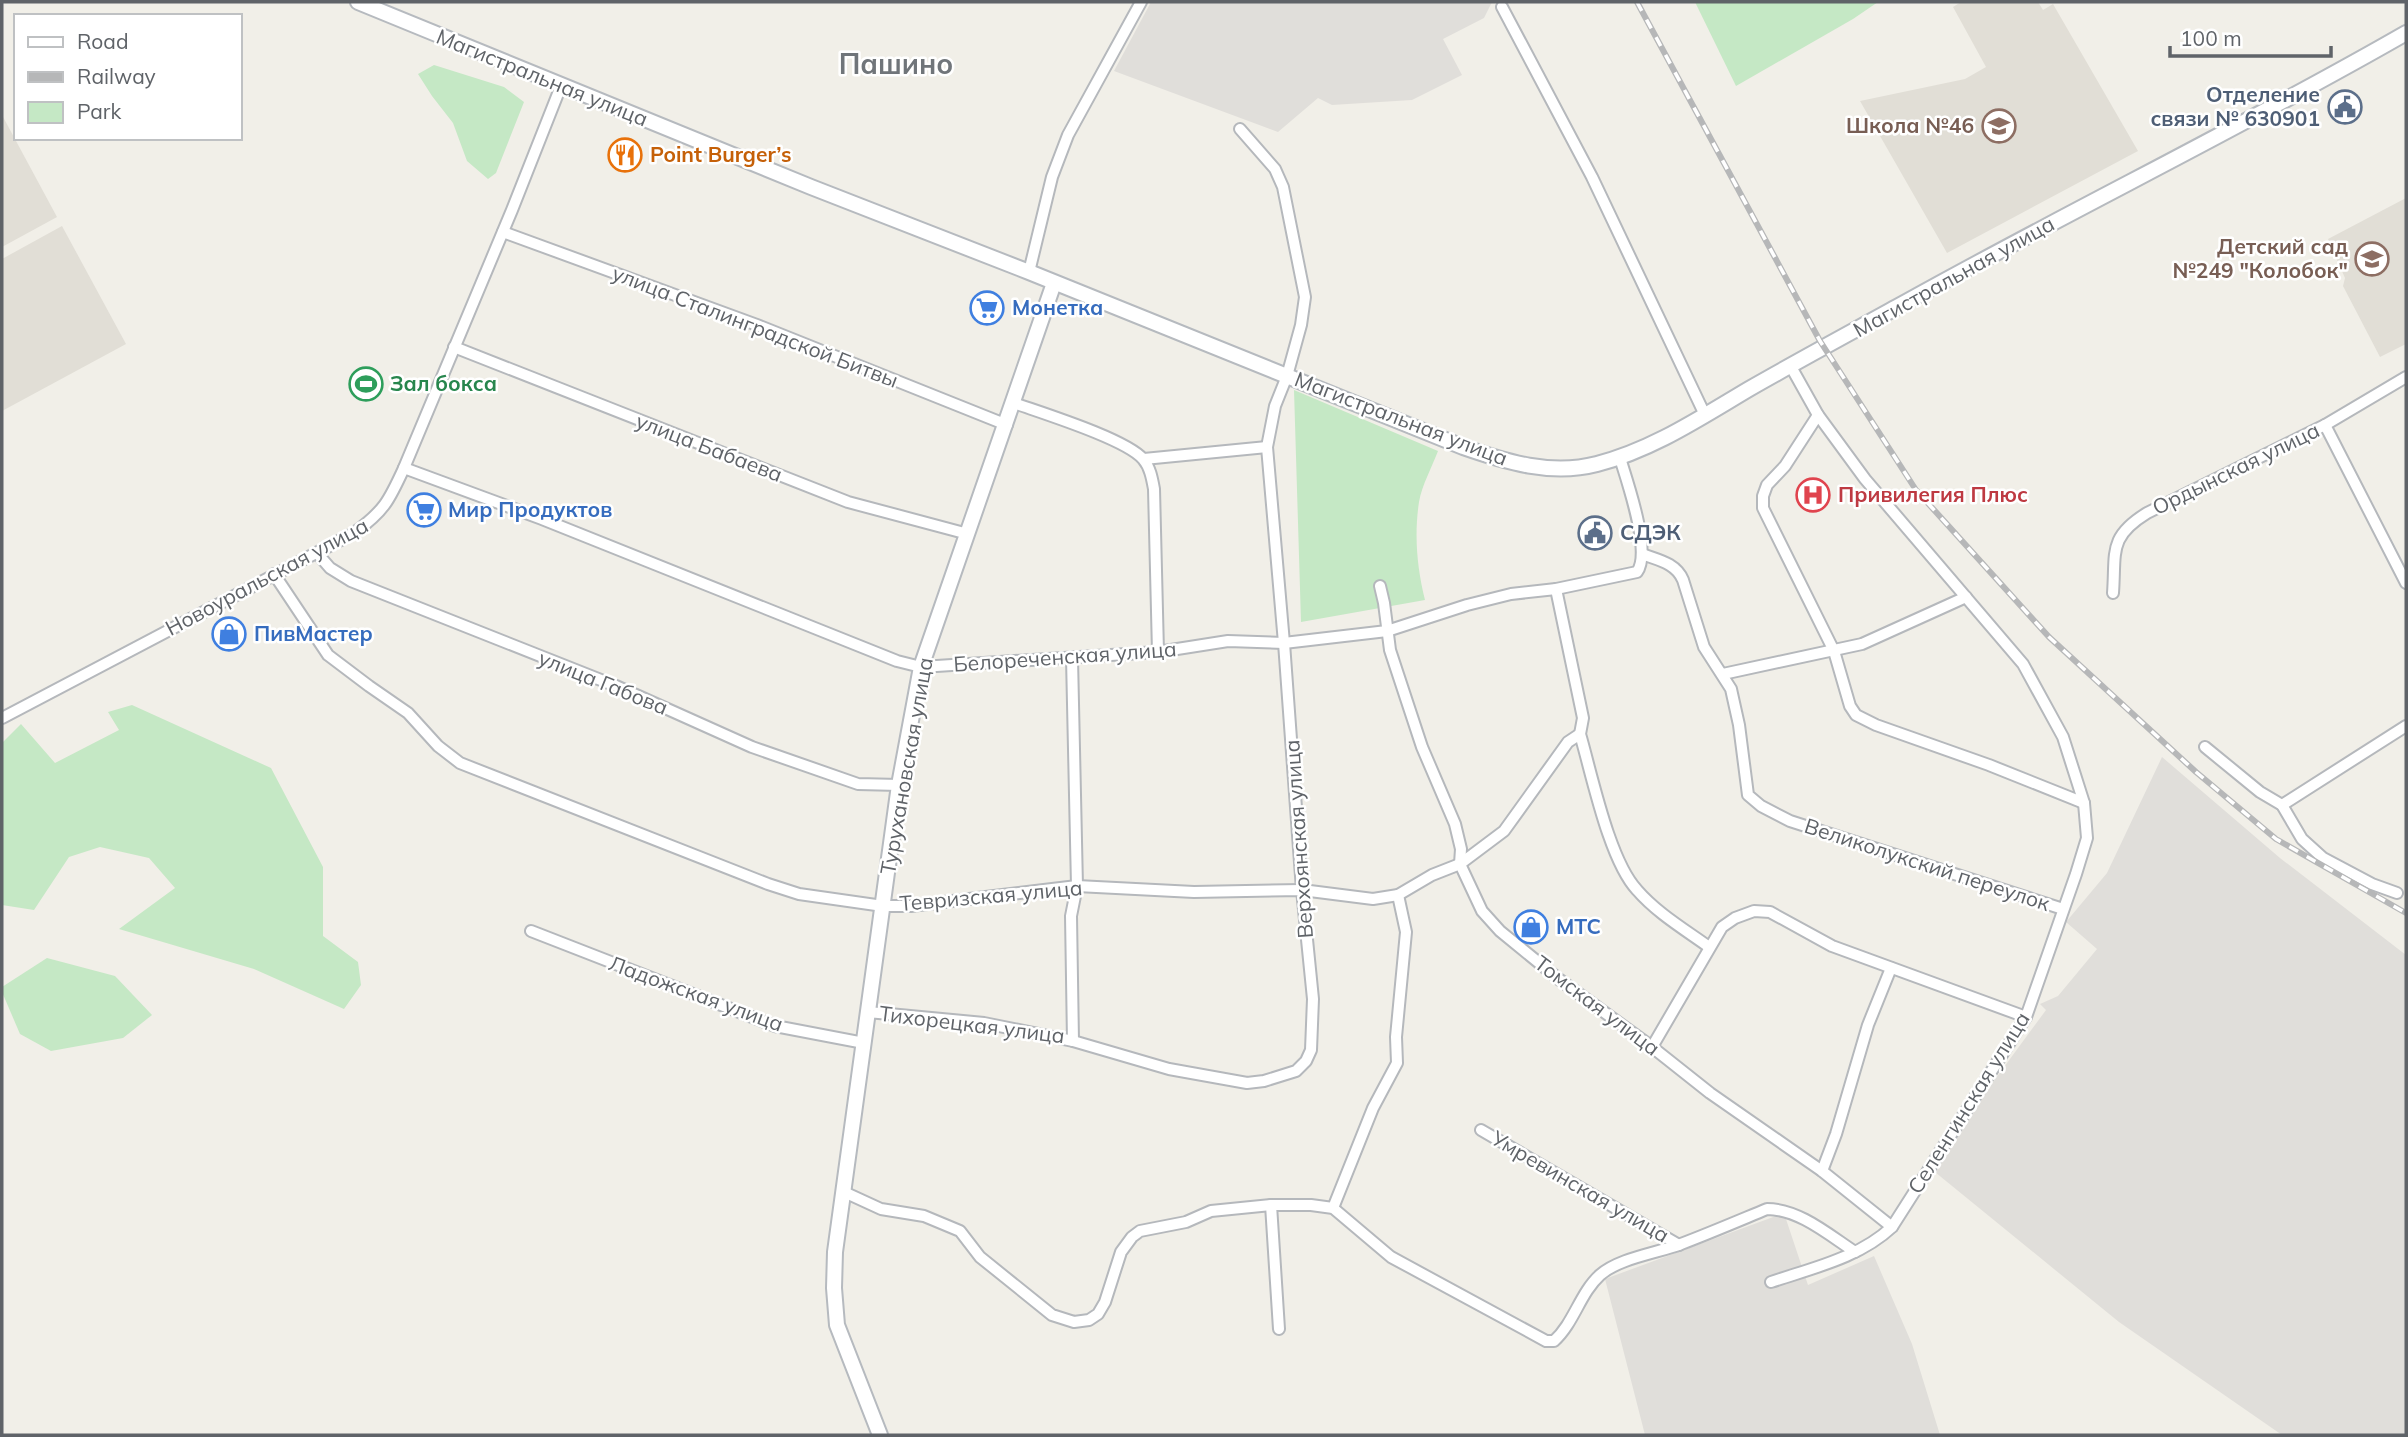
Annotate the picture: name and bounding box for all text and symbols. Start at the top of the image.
legend [14,14,242,140]
scale bar [2170,14,2331,58]
street label: Магистральная улица [433,23,652,131]
text: 100 m [2180,25,2242,51]
text: Road [77,28,128,54]
district label: Пашино [839,46,953,81]
text: Railway [77,63,156,89]
place label: Отделение связи № 630901 [2150,81,2320,131]
public building icon: Отделение связи № 630901 [2326,88,2364,126]
text: Park [77,98,121,124]
school or university icon: Школа №46 [1980,107,2018,145]
place label: Школа №46 [1846,112,1974,138]
restaurant icon: Point Burger’s [606,136,644,174]
place label: Point Burger’s [650,141,792,167]
street label: Магистральная улица [1848,210,2059,342]
place label: Детский сад №249 "Колобок" [2172,233,2348,283]
school or university icon: Детский сад №249 "Колобок" [2353,240,2391,278]
street label: улица Сталинградской Битвы [609,259,902,393]
supermarket icon: Монетка [968,289,1006,327]
place label: Монетка [1012,294,1103,320]
sports icon: Зал бокса [347,365,385,403]
street label: Магистральная улица [1291,365,1511,471]
place label: Зал бокса [390,370,497,396]
street label: улица Бабаева [632,407,786,487]
street label: Ордынская улица [2148,416,2323,520]
hospital icon: Привилегия Плюс [1794,476,1832,514]
place label: Привилегия Плюс [1838,481,2028,507]
supermarket icon: Мир Продуктов [405,491,443,529]
place label: Мир Продуктов [448,496,612,522]
street label: Новоуральская улица [161,512,372,641]
public building icon: СДЭК [1576,514,1614,552]
place label: СДЭК [1620,519,1681,545]
shop icon: ПивМастер [210,615,248,653]
place label: ПивМастер [254,620,373,646]
street label: Белореченская улица [952,635,1177,677]
street label: улица Габова [535,644,672,720]
street label: Турухановская улица [874,655,938,876]
street label: Верхоянская улица [1278,739,1318,939]
street label: Великолукский переулок [1801,812,2054,916]
street label: Тевризская улица [898,874,1083,916]
shop icon: МТС [1512,908,1550,946]
place label: МТС [1556,913,1601,939]
street label: Ладожская улица [606,949,787,1037]
street label: Томская улица [1530,950,1665,1061]
street label: Тихорецкая улица [878,1000,1066,1048]
street label: Селенгинская улица [1902,1007,2035,1198]
street label: Умревинская улица [1486,1124,1674,1248]

